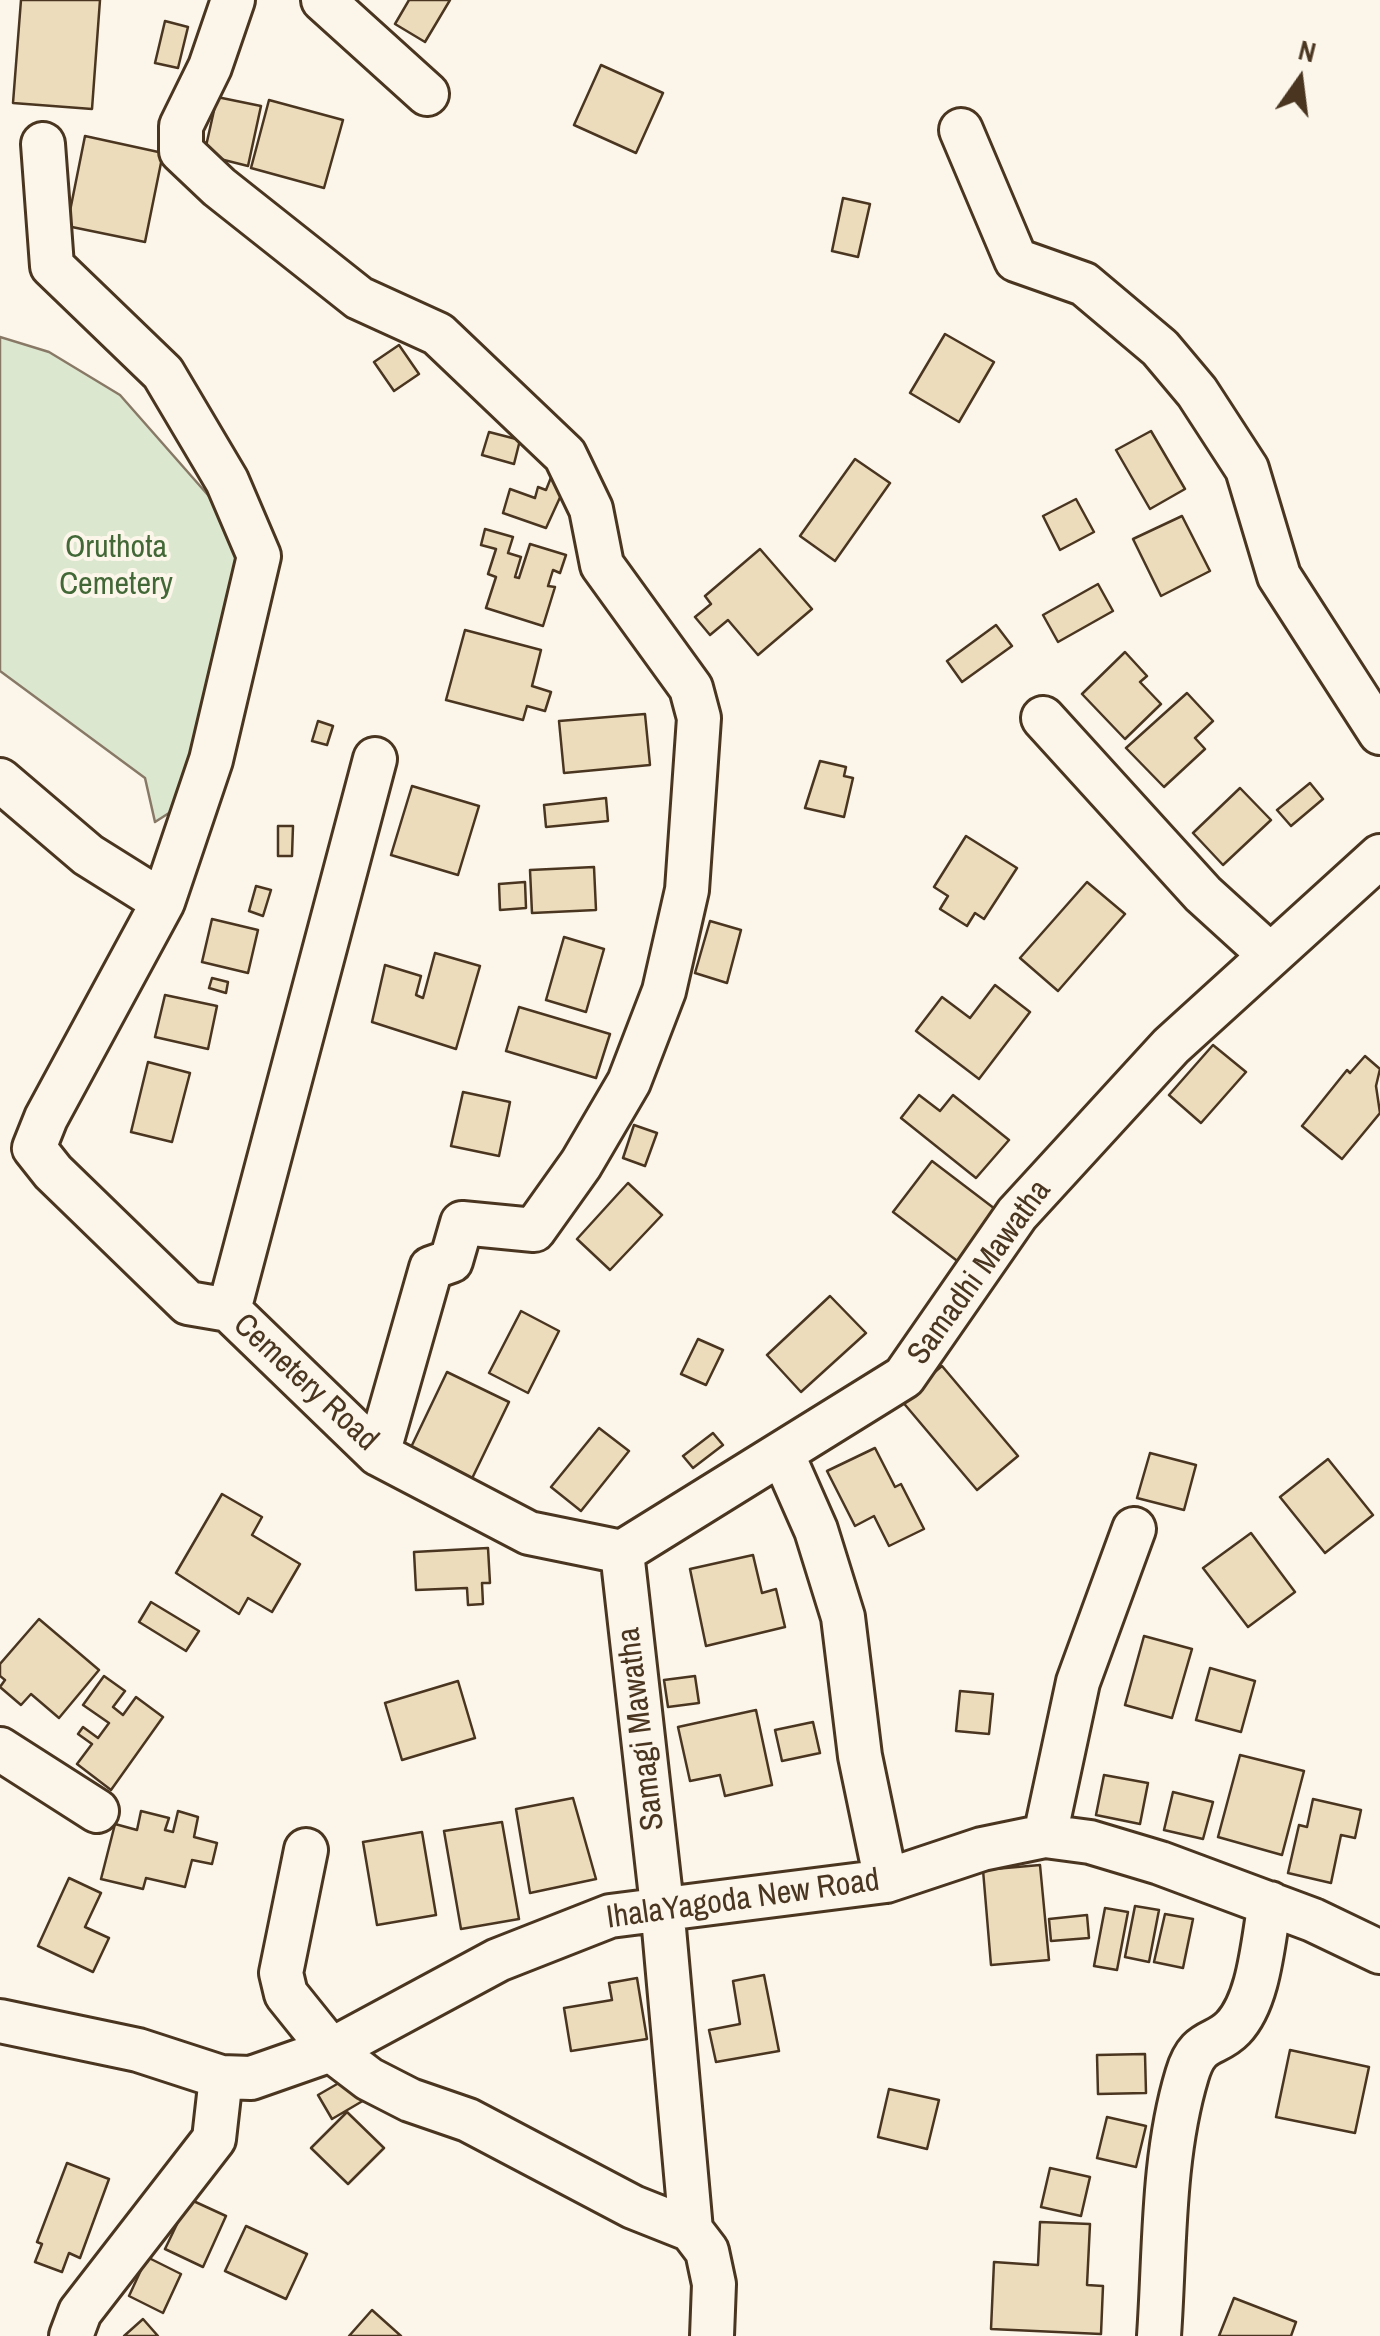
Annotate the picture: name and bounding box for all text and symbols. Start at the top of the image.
north arrow [1250,30,1350,130]
text: N [1295,30,1320,71]
park label: Oruthota Cemetery [59,529,173,604]
street label: Samadhi Mawatha [900,1173,1060,1373]
street label: Cemetery Road [225,1306,385,1460]
street label: Samagi Mawatha [611,1625,673,1833]
street label: IhalaYagoda New Road [604,1862,882,1938]

